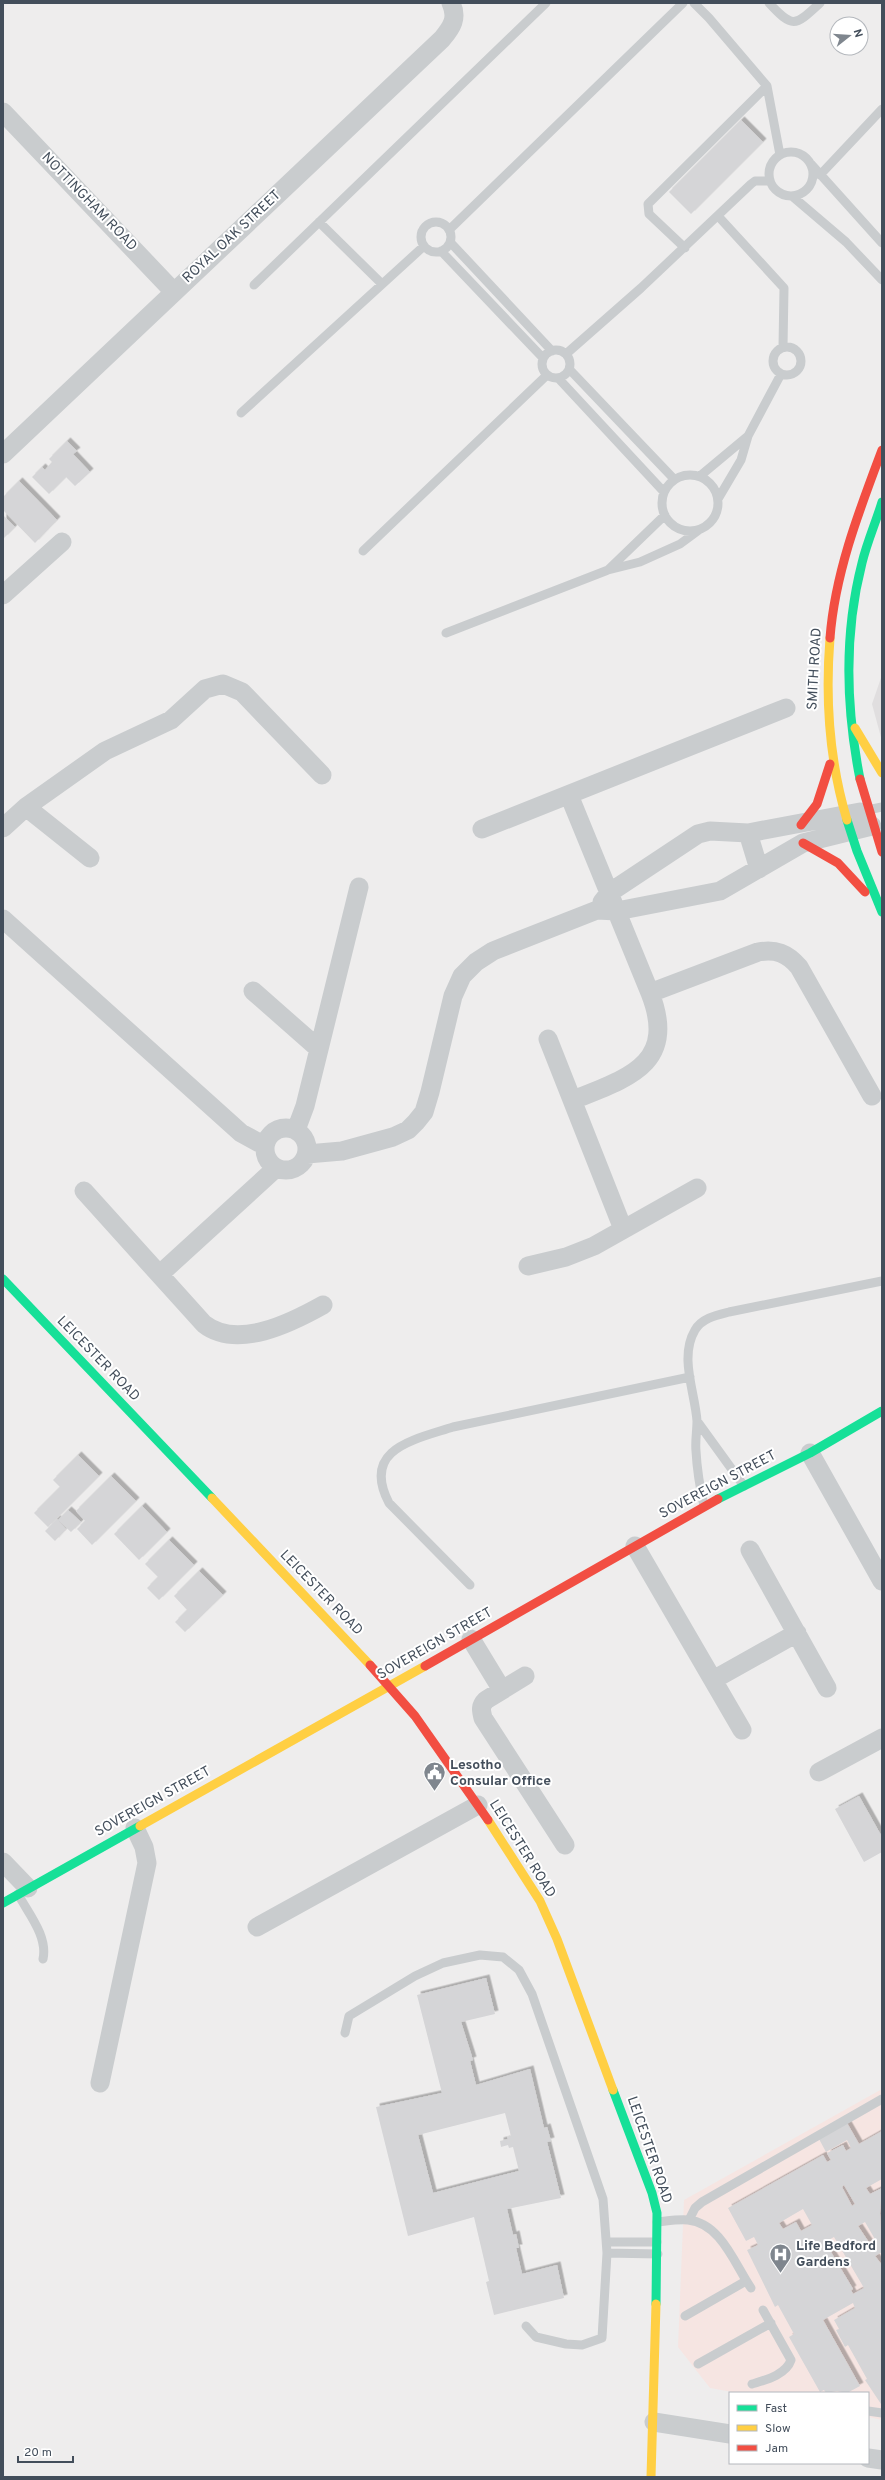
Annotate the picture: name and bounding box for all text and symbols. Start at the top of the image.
north arrow [829,16,869,56]
text: N [850,28,865,39]
street label: NOTTINGHAM ROAD [38,149,140,255]
street label: ROYAL OAK STREET [179,187,285,287]
street label: SMITH ROAD [804,627,826,711]
street label: LEICESTER ROAD [53,1313,143,1405]
street label: SOVEREIGN STREET [657,1447,779,1523]
street label: LEICESTER ROAD [276,1547,366,1639]
street label: SOVEREIGN STREET [375,1604,495,1684]
place label: Lesotho Consular Office [450,1757,551,1790]
public building icon: Lesotho Consular Office [422,1760,448,1793]
street label: SOVEREIGN STREET [92,1763,214,1841]
street label: LEICESTER ROAD [485,1797,559,1901]
street label: LEICESTER ROAD [623,2094,675,2206]
place label: Life Bedford Gardens [796,2238,876,2271]
hospital icon: Life Bedford Gardens [768,2241,794,2274]
legend [729,2392,869,2464]
text: Fast [765,2401,787,2417]
text: Slow [765,2421,791,2437]
scale bar [18,2438,73,2464]
text: Jam [765,2441,788,2457]
text: 20 m [24,2445,52,2461]

